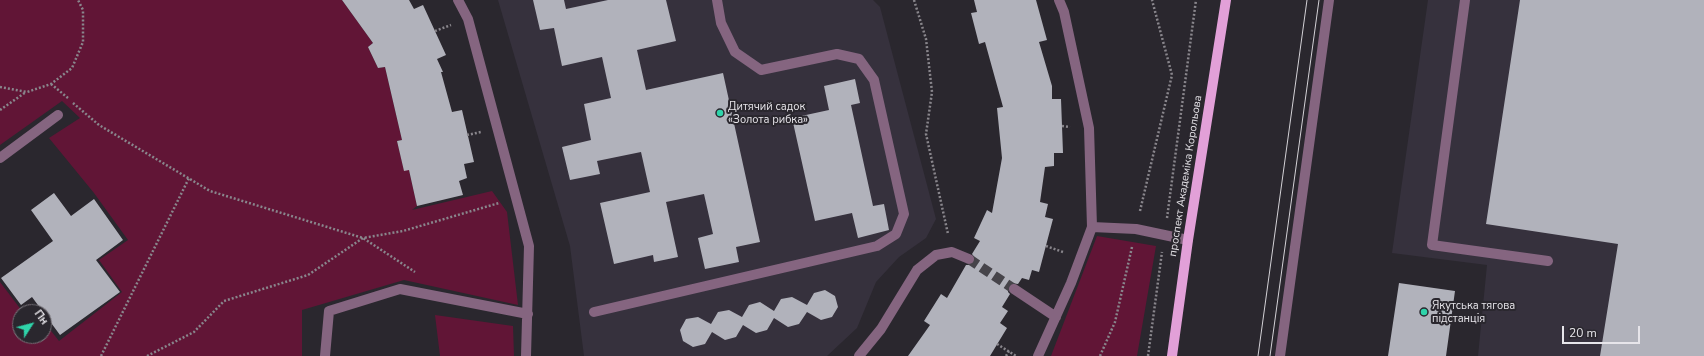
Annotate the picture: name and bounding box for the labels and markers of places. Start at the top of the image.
place label: Дитячий садок «Золота рибка» [728,100,808,126]
marker: Дитячий садок «Золота рибка» [715,108,725,118]
place label: Якутська тягова підстанція [1432,299,1515,325]
marker: Якутська тягова підстанція [1419,307,1429,317]

